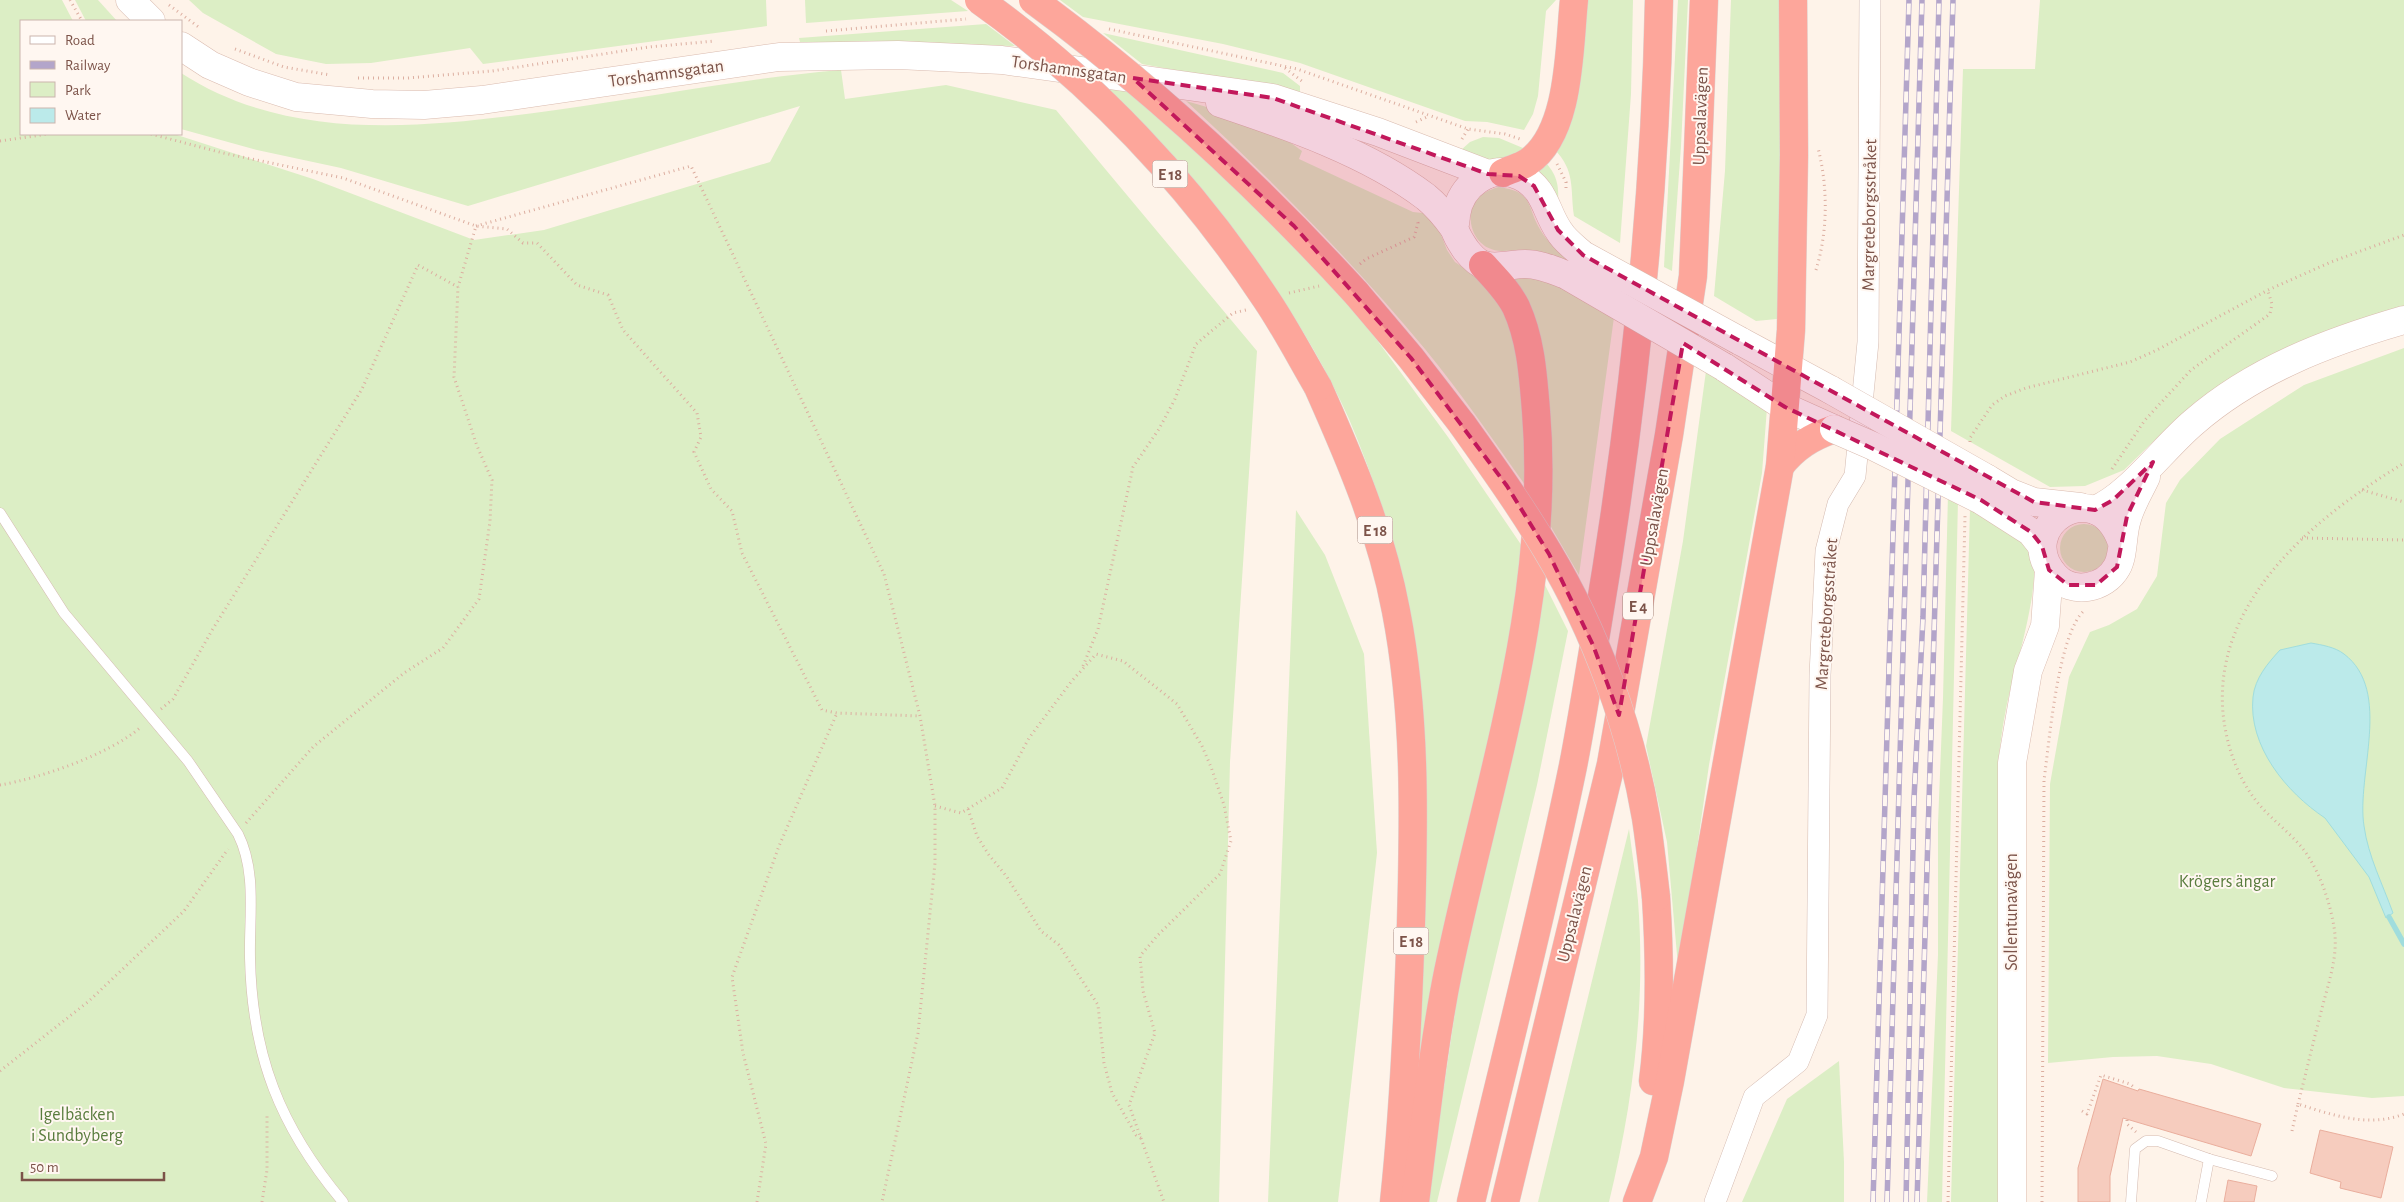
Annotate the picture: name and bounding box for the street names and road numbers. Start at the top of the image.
street label: Torshamnsgatan [1010,53,1128,87]
street label: Torshamnsgatan [607,57,725,91]
street label: Uppsalavägen [1690,66,1712,166]
street label: Margreteborgsstråket [1860,139,1880,291]
road number: E 18 [1152,160,1188,188]
street label: Uppsalavägen [1638,467,1672,567]
road number: E 18 [1358,516,1392,544]
street label: Margreteborgsstråket [1813,537,1841,691]
road number: E 4 [1623,592,1653,620]
street label: Sollentunavägen [2003,853,2021,971]
street label: Uppsalavägen [1554,864,1596,964]
road number: E 18 [1394,928,1428,954]

